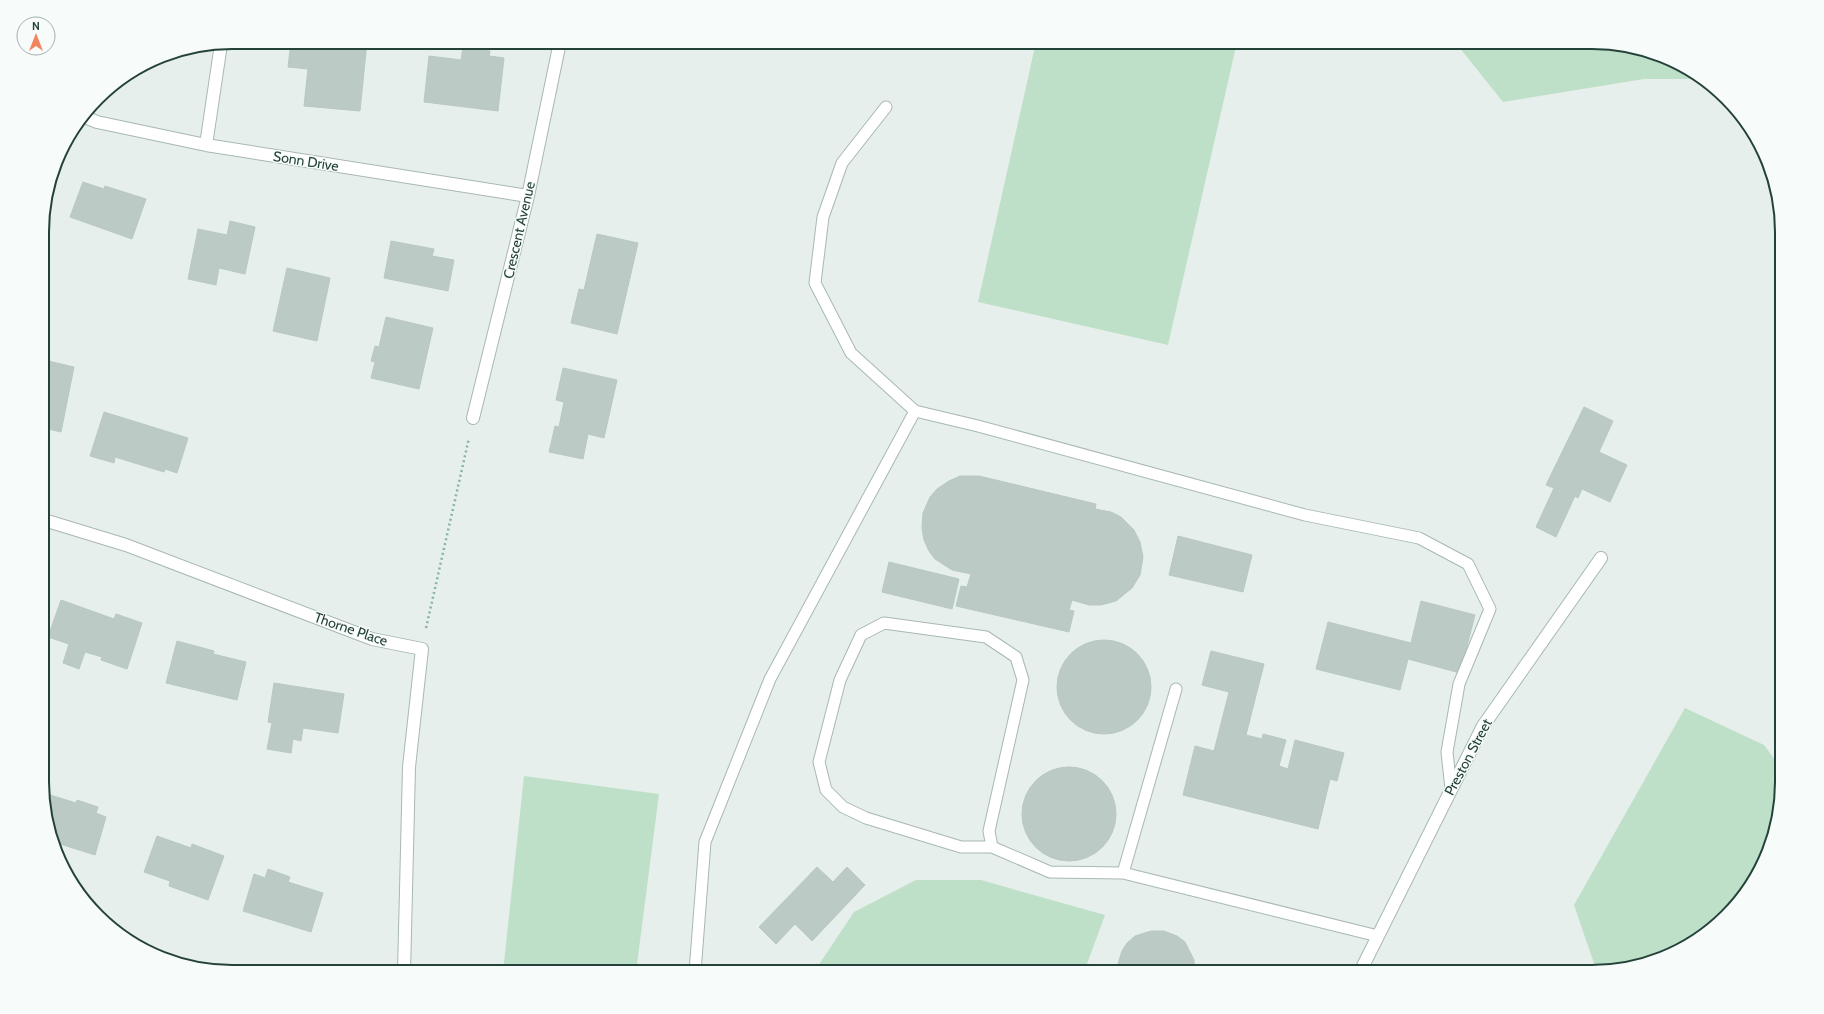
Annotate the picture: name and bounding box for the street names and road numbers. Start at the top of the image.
street label: Sonn Drive [272,147,340,175]
street label: Crescent Avenue [499,180,539,280]
street label: Thorne Place [312,608,390,650]
street label: Preston Street [1440,715,1496,798]

